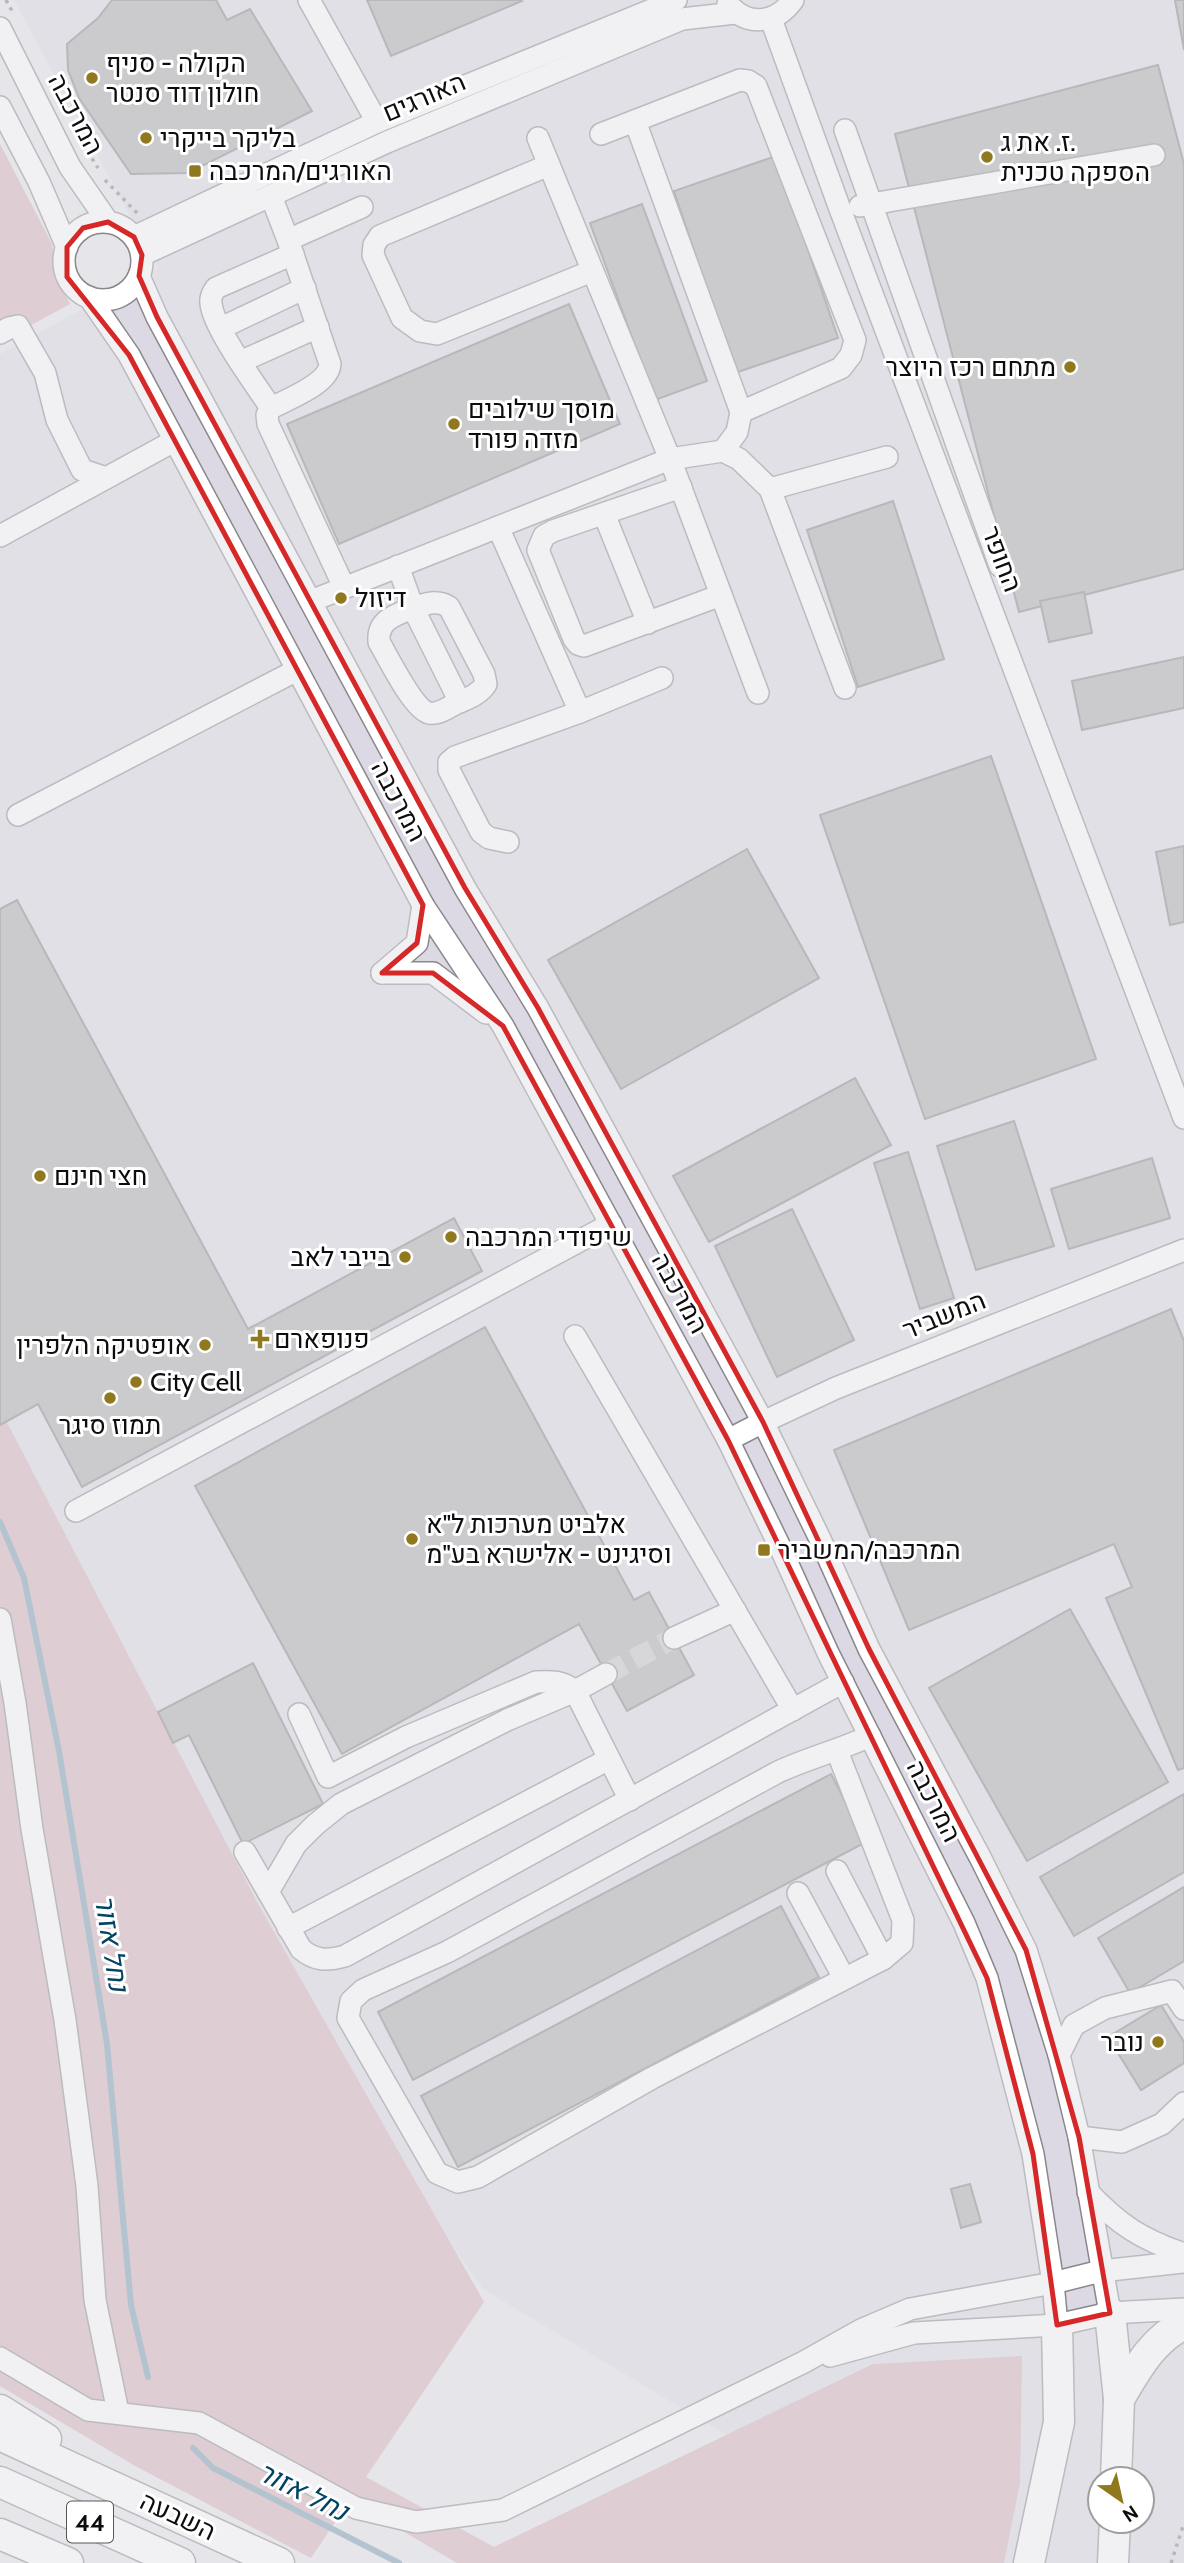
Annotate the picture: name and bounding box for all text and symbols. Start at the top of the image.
place label: הקולה - סניף חולון דוד סנטר [106,47,259,109]
street label: האורגים [378,65,470,129]
street label: המרכבה [41,68,111,160]
marker: הקולה - סניף חולון דוד סנטר [84,70,100,86]
place label: בליקר בייקרי [160,122,296,154]
place label: ז. את ג. הספקה טכנית [1001,126,1150,188]
marker: בליקר בייקרי [138,130,154,146]
marker: ז. את ג. הספקה טכנית [979,149,995,165]
place label: האורגים/המרכבה [209,155,392,187]
marker: האורגים/המרכבה [187,163,203,179]
place label: מתחם רכז היוצר [886,351,1056,383]
marker: מתחם רכז היוצר [1062,359,1078,375]
place label: מוסך שילובים מזדה פורד [468,393,615,455]
marker: מוסך שילובים מזדה פורד [446,416,462,432]
street label: החופר [975,522,1029,596]
place label: דיזול [355,582,407,614]
marker: דיזול [333,590,349,606]
street label: המרכבה [364,755,434,847]
place label: חצי חינם [54,1160,147,1192]
marker: חצי חינם [32,1168,48,1184]
place label: שיפודי המרכבה [465,1221,632,1253]
marker: שיפודי המרכבה [443,1229,459,1245]
place label: בייבי לאב [290,1241,391,1273]
street label: המרכבה [645,1247,715,1339]
marker: בייבי לאב [397,1249,413,1265]
street label: המשביר [898,1284,990,1346]
place label: פנופארם [274,1323,370,1355]
place label: אופטיקה הלפרין [16,1329,191,1361]
marker: פנופארם [252,1331,268,1347]
marker: אופטיקה הלפרין [197,1337,213,1353]
place label: City Cell [150,1366,241,1398]
marker: City Cell [128,1374,144,1390]
marker: תמוז סיגר [102,1390,118,1406]
place label: תמוז סיגר [59,1409,161,1441]
place label: אלביט מערכות ל"א וסיגינט - אלישרא בע"מ [426,1508,672,1570]
marker: אלביט מערכות ל"א וסיגינט - אלישרא בע"מ [404,1531,420,1547]
place label: המרכבה/המשביר [778,1534,961,1566]
marker: המרכבה/המשביר [756,1542,772,1558]
street label: המרכבה [900,1755,968,1847]
water label: נחל אזור [88,1892,137,1995]
place label: נובר [1100,2026,1144,2058]
marker: נובר [1150,2034,1166,2050]
water label: נחל אזור [252,2454,356,2529]
north arrow [1086,2465,1156,2535]
street label: השבעה [135,2485,221,2547]
text: N [1118,2500,1142,2527]
road number: 44 [67,2502,113,2542]

